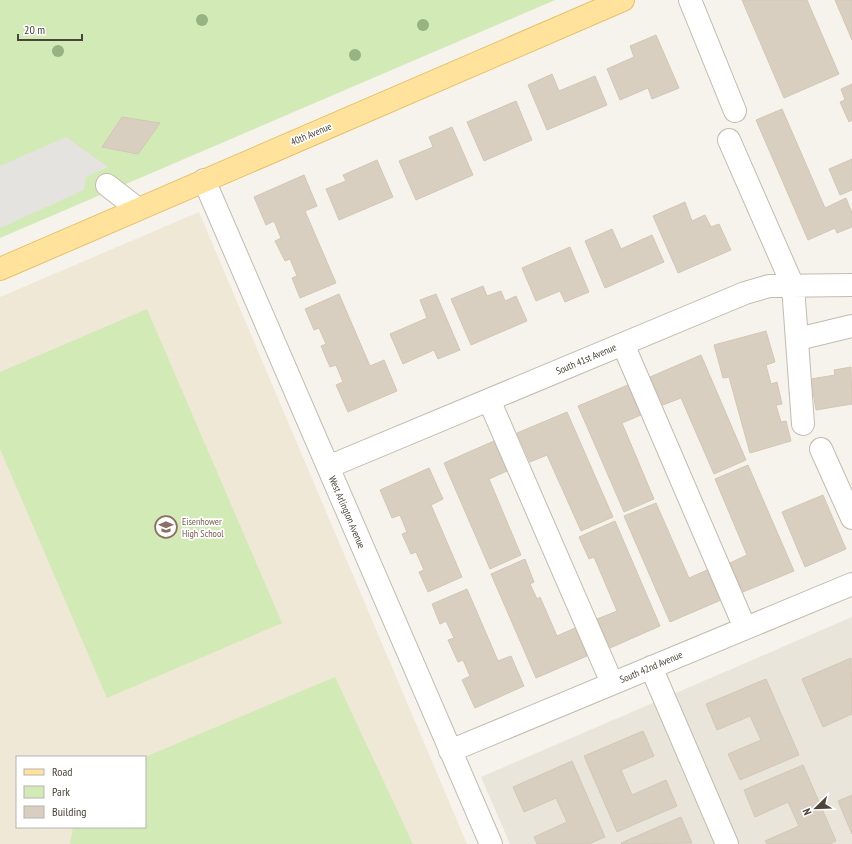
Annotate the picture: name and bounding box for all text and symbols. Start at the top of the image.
scale bar [18,16,82,42]
text: 20 m [24,22,45,37]
street label: 40th Avenue [289,120,333,148]
street label: South 41st Avenue [554,340,618,378]
street label: West Arlington Avenue [326,474,368,550]
school or university icon: Eisenhower High School [153,514,179,540]
place label: Eisenhower High School [182,515,224,540]
street label: South 42nd Avenue [618,648,684,686]
legend [16,756,146,828]
text: Road [52,764,72,779]
text: Park [52,784,70,799]
north arrow [796,788,836,828]
text: Building [52,804,87,819]
text: N [799,806,814,817]

